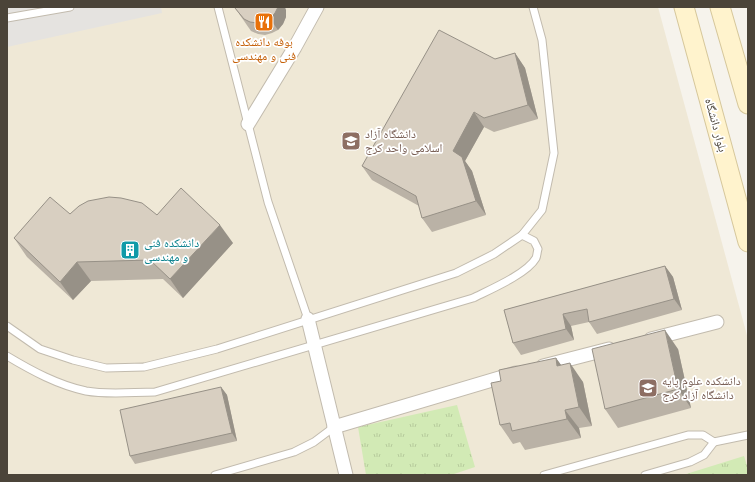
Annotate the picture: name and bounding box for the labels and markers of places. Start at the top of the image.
restaurant icon: بوفه دانشکده فنی و مهندسی [253,11,275,33]
place label: بوفه دانشکده فنی و مهندسی [232,34,296,64]
place label: دانشگاه آزاد اسلامی واحد کرج [365,126,443,156]
school or university icon: دانشگاه آزاد اسلامی واحد کرج [340,130,362,152]
place label: دانشکده فنی و مهندسی [144,235,199,265]
building icon: دانشکده فنی و مهندسی [119,239,141,261]
place label: دانشکده علوم پایه دانشگاه آزاد کرج [662,373,741,403]
school or university icon: دانشکده علوم پایه دانشگاه آزاد کرج [637,377,659,399]

